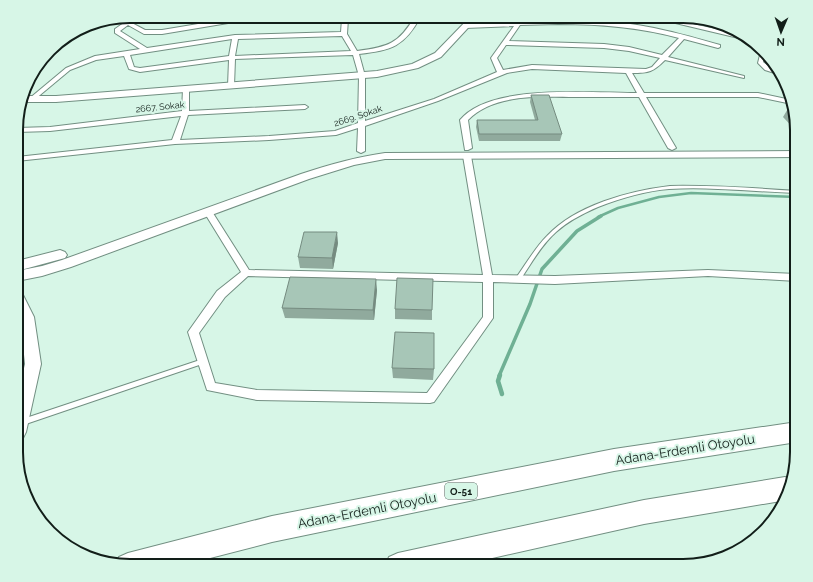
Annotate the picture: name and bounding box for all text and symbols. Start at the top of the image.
north arrow [761,12,801,52]
text: N [776,35,785,48]
street label: 2667. Sokak [135,99,185,115]
street label: 2669. Sokak [333,103,384,128]
street label: Adana-Erdemli Otoyolu [614,431,756,468]
road number: O-51 [445,483,477,499]
street label: Adana-Erdemli Otoyolu [297,490,438,531]

